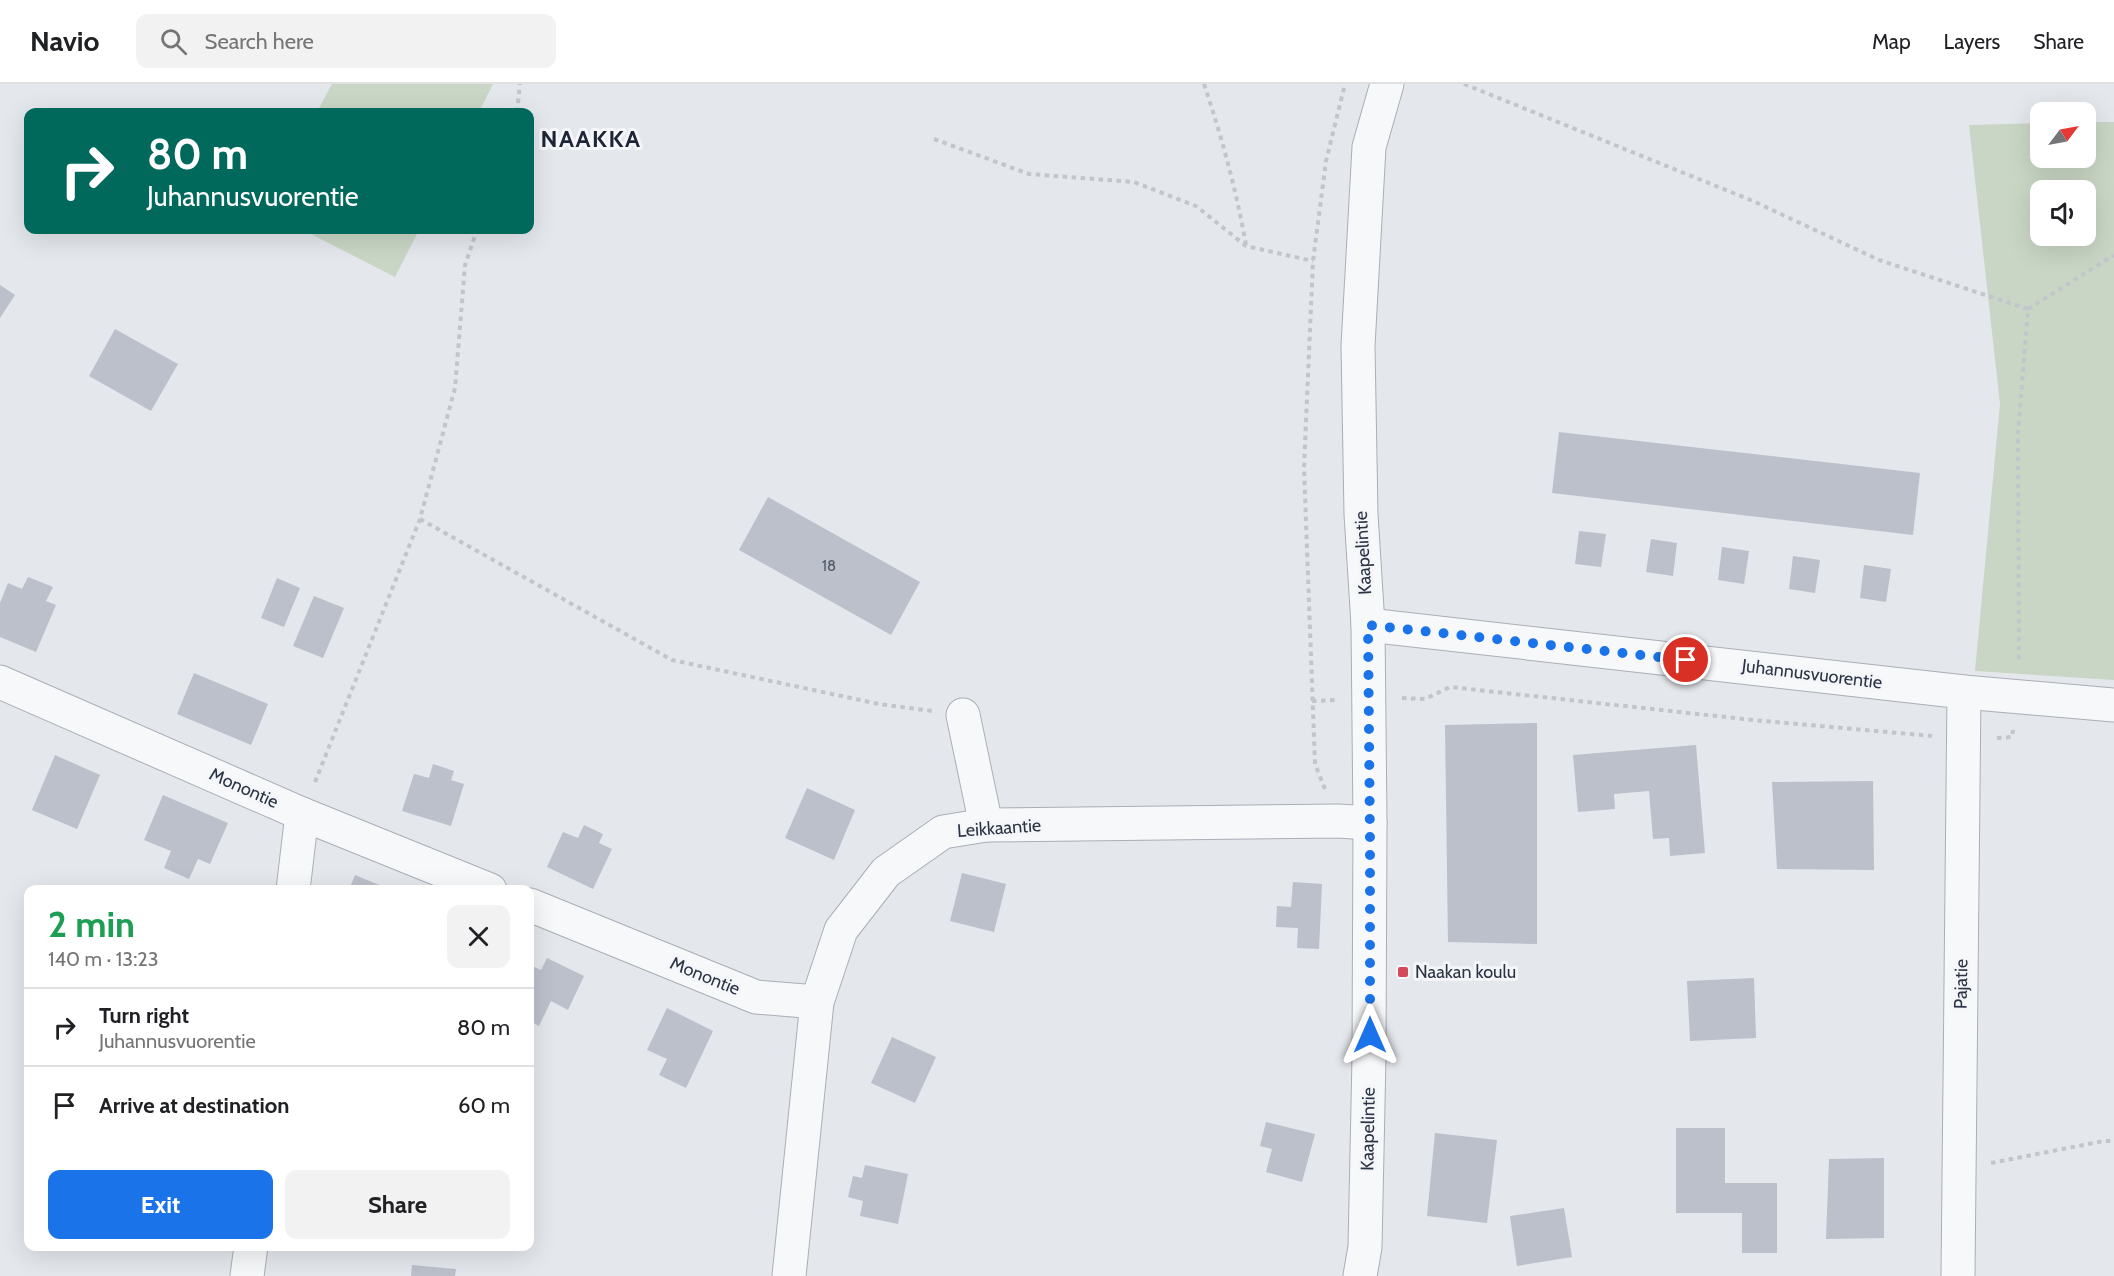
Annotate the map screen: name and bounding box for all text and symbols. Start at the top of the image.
search box [136,14,556,68]
text: Navio [30,24,100,58]
icon: search [157,25,190,58]
text: Search here [205,28,314,55]
text: Map [1872,29,1911,54]
text: Layers [1944,29,2000,54]
text: Share [2033,29,2084,54]
north arrow [2030,102,2096,168]
map controls [2030,102,2096,246]
district label: NAAKKA [540,124,642,153]
text: 80 m [147,128,248,180]
icon: right [48,132,126,210]
text: Juhannusvuorentie [147,180,359,213]
button: sound [2030,180,2096,246]
street label: Kaapelintie [1350,511,1376,595]
house number: 18 [822,557,836,575]
pin [1660,634,1711,685]
icon: arrive [1669,643,1702,676]
street label: Juhannusvuorentie [1740,654,1883,694]
street label: Monontie [206,763,282,813]
street label: Leikkaantie [956,814,1042,842]
text: 2 min [48,902,135,946]
button: close [447,905,510,968]
text: 140 m · 13:23 [48,947,159,971]
street label: Monontie [667,952,743,1000]
street label: Pajatie [1950,959,1972,1009]
place label: Naakan koulu [1415,961,1516,983]
marker: Naakan koulu [1396,965,1410,979]
text: Turn right [99,1002,189,1029]
position arrow [1338,1003,1402,1067]
icon: right [48,1011,81,1044]
text: 80 m [457,1014,510,1041]
text: Juhannusvuorentie [99,1029,256,1053]
street label: Kaapelintie [1356,1087,1380,1171]
icon: arrive [48,1089,81,1122]
text: Arrive at destination [99,1092,289,1119]
text: 60 m [458,1092,510,1119]
button: Exit [48,1170,273,1239]
button: Share [285,1170,510,1239]

